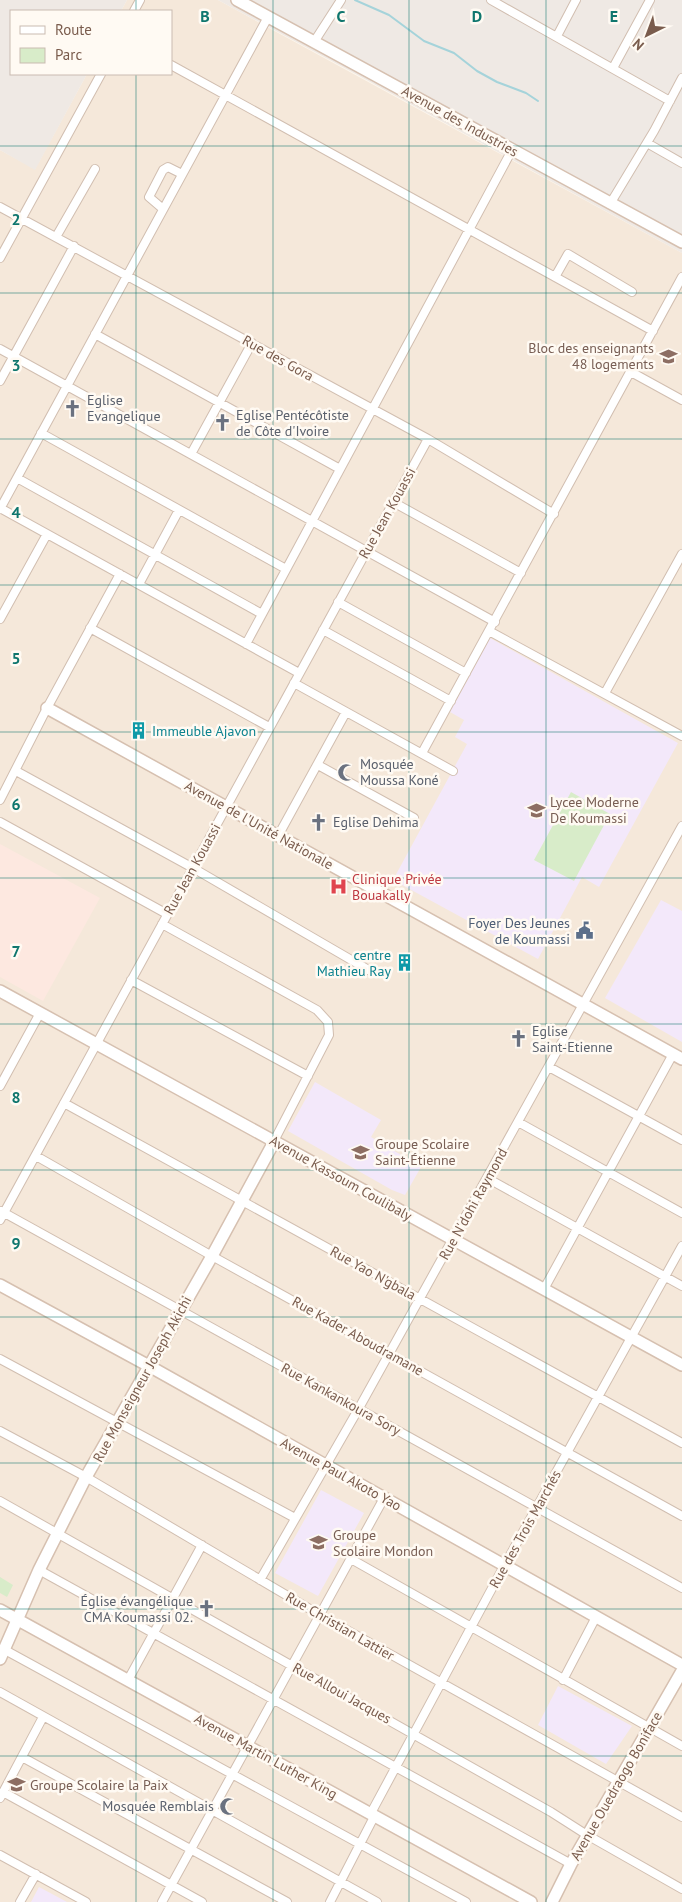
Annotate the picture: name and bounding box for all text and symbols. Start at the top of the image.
text: B [200,6,210,26]
text: C [337,6,346,26]
text: D [472,6,482,26]
text: E [610,6,618,26]
legend [10,10,172,75]
north arrow [622,10,672,60]
text: Route [55,20,92,39]
text: N [629,35,648,54]
text: Parc [55,45,82,64]
street label: Avenue des Industries [398,81,522,161]
text: 2 [11,209,21,229]
street label: Rue des Gora [239,331,317,385]
place label: Bloc des enseignants 48 logements [528,339,654,373]
school or university icon: Bloc des enseignants 48 logements [658,346,678,366]
text: 3 [11,355,21,375]
place label: Eglise Evangelique [87,391,161,425]
church icon: Eglise Evangelique [63,398,83,418]
place label: Eglise Pentécôtiste de Côte d'Ivoire [236,406,349,440]
church icon: Eglise Pentécôtiste de Côte d'Ivoire [212,413,232,433]
street label: Rue Jean Kouassi [355,464,419,562]
text: 4 [11,502,21,522]
text: 5 [11,648,21,668]
building icon: Immeuble Ajavon [128,721,148,741]
place label: Immeuble Ajavon [152,722,256,740]
place label: Mosquée Moussa Koné [360,755,439,789]
mosque icon: Mosquée Moussa Koné [336,762,356,782]
street label: Avenue de l'Unité Nationale [182,777,336,873]
place label: Lycee Moderne De Koumassi [550,793,639,827]
text: 6 [11,794,21,814]
school or university icon: Lycee Moderne De Koumassi [526,800,546,820]
church icon: Eglise Dehima [309,812,329,832]
place label: Eglise Dehima [333,813,419,831]
street label: Rue Jean Kouassi [160,820,224,918]
place label: Clinique Privée Bouakally [352,870,442,904]
hospital icon: Clinique Privée Bouakally [328,877,348,897]
place label: Foyer Des Jeunes de Koumassi [468,914,570,948]
public building icon: Foyer Des Jeunes de Koumassi [574,921,594,941]
text: 7 [11,941,21,961]
place label: centre Mathieu Ray [317,946,391,980]
building icon: centre Mathieu Ray [395,953,415,973]
place label: Eglise Saint-Etienne [532,1022,613,1056]
church icon: Eglise Saint-Etienne [508,1029,528,1049]
text: 8 [11,1087,21,1107]
street label: Avenue Kassoum Coulibaly [267,1131,416,1225]
place label: Groupe Scolaire Saint-Étienne [375,1135,469,1169]
school or university icon: Groupe Scolaire Saint-Étienne [351,1142,371,1162]
street label: Rue N'dohi Raymond [435,1145,511,1263]
text: 9 [11,1233,21,1253]
street label: Rue Yao N'gbala [327,1242,419,1304]
street label: Rue Kader Aboudramane [289,1292,427,1380]
street label: Rue Monseigneur Joseph Akichi [89,1293,195,1465]
street label: Rue Kankankoura Sory [278,1359,404,1440]
street label: Avenue Paul Akoto Yao [277,1433,405,1515]
street label: Rue des Trois Marchés [485,1467,565,1591]
place label: Groupe Scolaire Mondon [333,1526,433,1560]
school or university icon: Groupe Scolaire Mondon [309,1533,329,1553]
street label: Rue Christian Lattier [282,1588,398,1665]
place label: Église évangélique CMA Koumassi 02. [81,1592,193,1626]
church icon: Église évangélique CMA Koumassi 02. [197,1599,217,1619]
street label: Rue Alloui Jacques [289,1658,395,1728]
street label: Avenue Ouedraogo Boniface [566,1708,666,1864]
street label: Avenue Martin Luther King [191,1709,341,1803]
school or university icon: Groupe Scolaire la Paix [6,1775,26,1795]
place label: Groupe Scolaire la Paix [30,1776,168,1794]
mosque icon: Mosquée Remblais [218,1796,238,1816]
place label: Mosquée Remblais [102,1797,214,1815]

